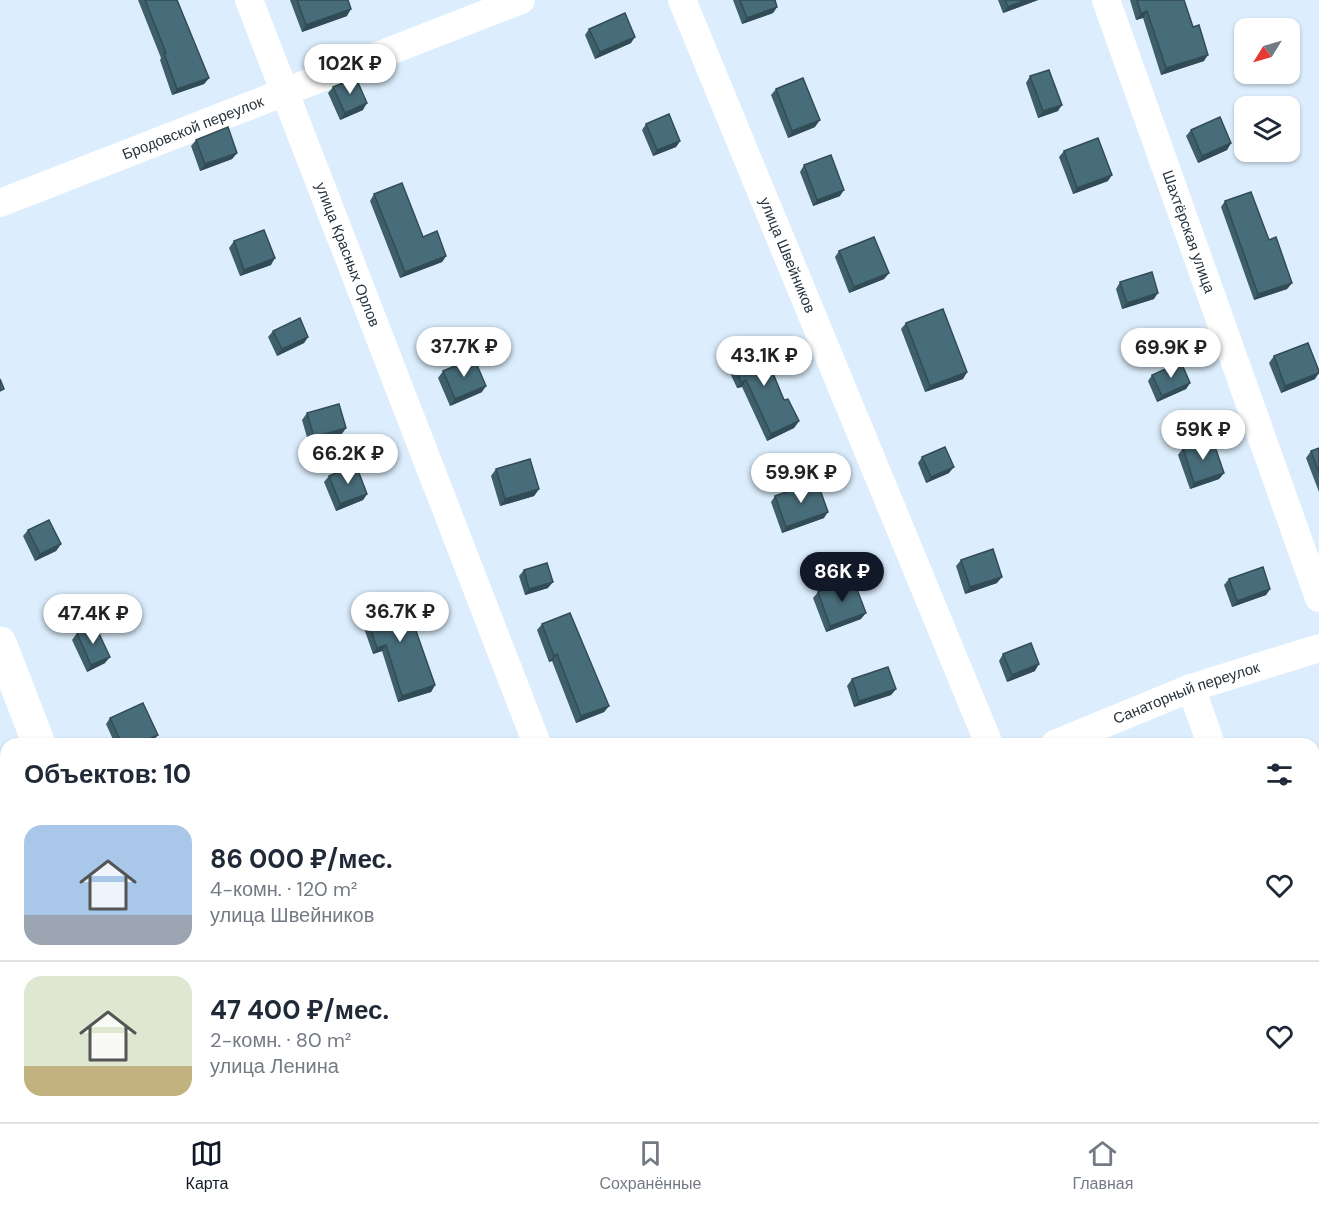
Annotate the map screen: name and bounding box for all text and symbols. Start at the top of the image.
north arrow [1234,18,1300,84]
map controls [1234,18,1300,162]
pin: 102K ₽ [301,44,399,95]
text: 102K ₽ [318,50,382,76]
street label: Бродовской переулок [119,91,267,164]
button: layers [1234,96,1300,162]
street label: Шахтёрская улица [1157,168,1220,297]
street label: улица Красных Орлов [311,179,385,330]
street label: улица Швейников [755,194,820,316]
pin: 37.7K ₽ [409,327,519,378]
pin: 69.9K ₽ [1116,328,1226,379]
text: 37.7K ₽ [430,333,498,359]
text: 69.9K ₽ [1135,334,1207,360]
pin: 43.1K ₽ [709,336,819,387]
text: 43.1K ₽ [730,342,798,368]
pin: 59K ₽ [1161,410,1245,461]
text: 59K ₽ [1175,416,1231,442]
pin: 66.2K ₽ [293,434,403,485]
text: 66.2K ₽ [312,440,384,466]
pin: 59.9K ₽ [746,453,856,504]
text: 59.9K ₽ [765,459,837,485]
pin: 86K ₽ [800,552,884,603]
text: 86K ₽ [814,558,870,584]
pin: 36.7K ₽ [345,592,455,643]
pin: 47.4K ₽ [38,594,148,645]
text: 36.7K ₽ [365,598,435,624]
text: 47.4K ₽ [57,600,129,626]
street label: Санаторный переулок [1110,657,1262,729]
text: Объектов: 10 [24,757,191,791]
icon: filters [1263,758,1296,791]
text: 86 000 ₽/мес. [210,842,393,876]
icon: home [72,849,144,921]
icon: heart [1263,869,1296,902]
text: 4-комн. · 120 m² [210,876,357,902]
text: улица Швейников [210,902,374,928]
text: 47 400 ₽/мес. [210,993,389,1027]
icon: home [72,1000,144,1072]
icon: heart [1263,1020,1296,1053]
text: 2-комн. · 80 m² [210,1027,351,1053]
text: улица Ленина [210,1053,339,1079]
tab: Карта [186,1137,228,1194]
tab: Сохранённые [600,1137,701,1194]
tab: Главная [1073,1137,1133,1194]

